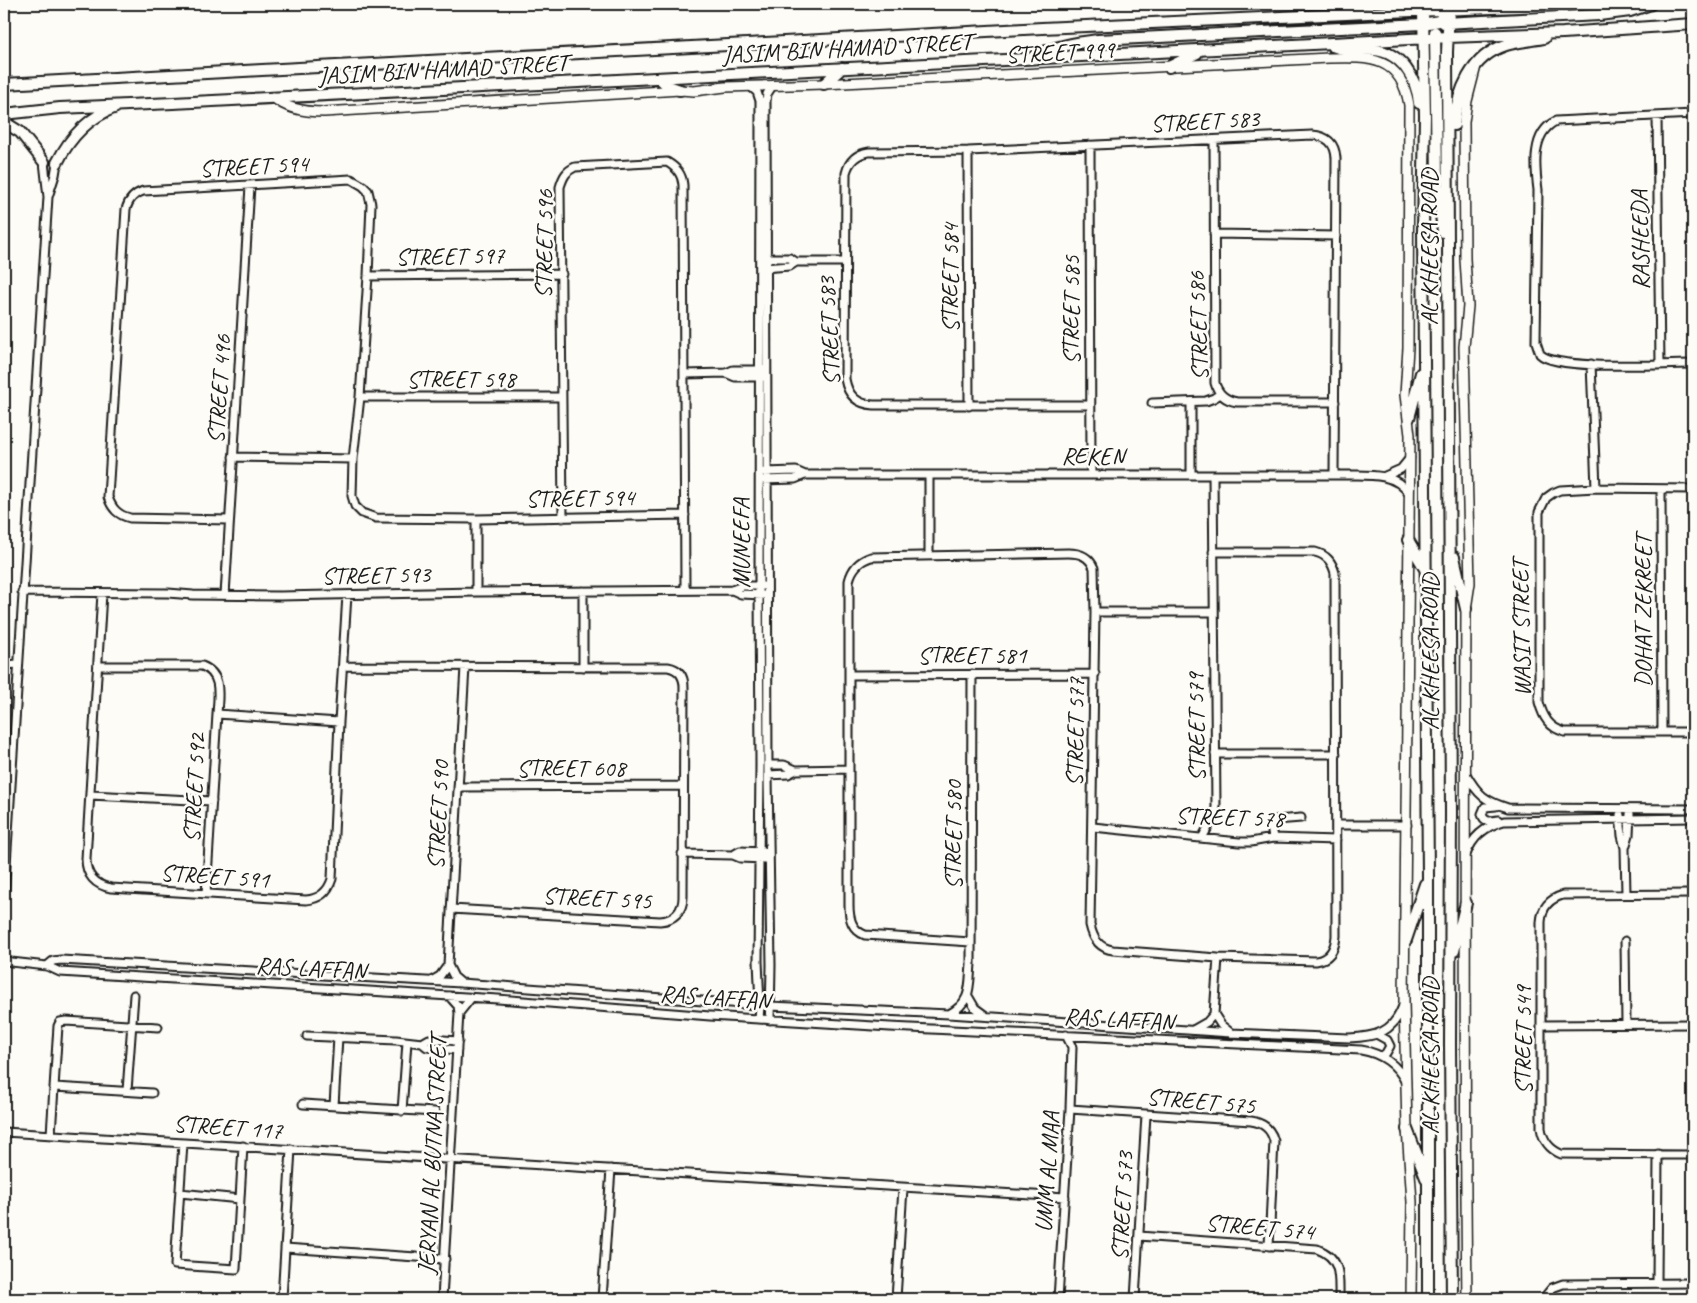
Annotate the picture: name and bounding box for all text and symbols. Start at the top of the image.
street label: JASIM BIN HAMAD STREET [720,26,979,70]
street label: STREET 999 [1005,34,1117,70]
street label: JASIM BIN HAMAD STREET [316,47,575,91]
street label: STREET 583 [1150,103,1262,139]
street label: STREET 594 [199,148,311,184]
street label: AL KHEESA ROAD [1414,167,1444,325]
street label: STREET 596 [528,188,560,299]
street label: RASHEEDA [1624,189,1656,290]
street label: STREET 584 [935,221,965,332]
street label: STREET 597 [395,240,506,272]
street label: STREET 585 [1056,254,1086,364]
street label: STREET 586 [1181,270,1215,381]
street label: STREET 583 [811,274,847,386]
street label: STREET 496 [200,332,238,444]
street label: STREET 598 [407,364,518,394]
street label: REKEN [1061,441,1128,471]
street label: STREET 594 [525,482,637,514]
street label: MUNEEFA [726,497,756,588]
street label: DOHAT ZEKREET [1628,530,1658,687]
street label: WASIT STREET [1505,554,1537,697]
street label: STREET 593 [321,559,433,591]
street label: AL KHEESA ROAD [1415,572,1445,730]
street label: STREET 581 [918,640,1028,670]
street label: STREET 579 [1180,670,1212,782]
street label: STREET 577 [1059,676,1091,787]
street label: STREET 592 [176,731,212,843]
street label: STREET 608 [517,753,628,783]
street label: STREET 590 [420,758,456,870]
street label: STREET 580 [938,778,968,889]
street label: STREET 578 [1175,800,1287,834]
street label: STREET 591 [160,857,272,895]
street label: STREET 595 [542,880,653,916]
street label: RAS LAFFAN [255,950,370,986]
street label: AL KHEESA ROAD [1415,976,1445,1134]
street label: RAS LAFFAN [659,978,774,1016]
street label: STREET 549 [1508,983,1538,1094]
street label: RAS LAFFAN [1063,1001,1178,1037]
street label: JERYAN AL BUTNA STREET [411,1029,454,1276]
street label: STREET 575 [1145,1081,1258,1121]
street label: STREET 117 [173,1108,285,1146]
street label: UMM AL MAA [1028,1110,1066,1233]
street label: STREET 573 [1104,1149,1140,1261]
street label: STREET 574 [1204,1207,1318,1247]

